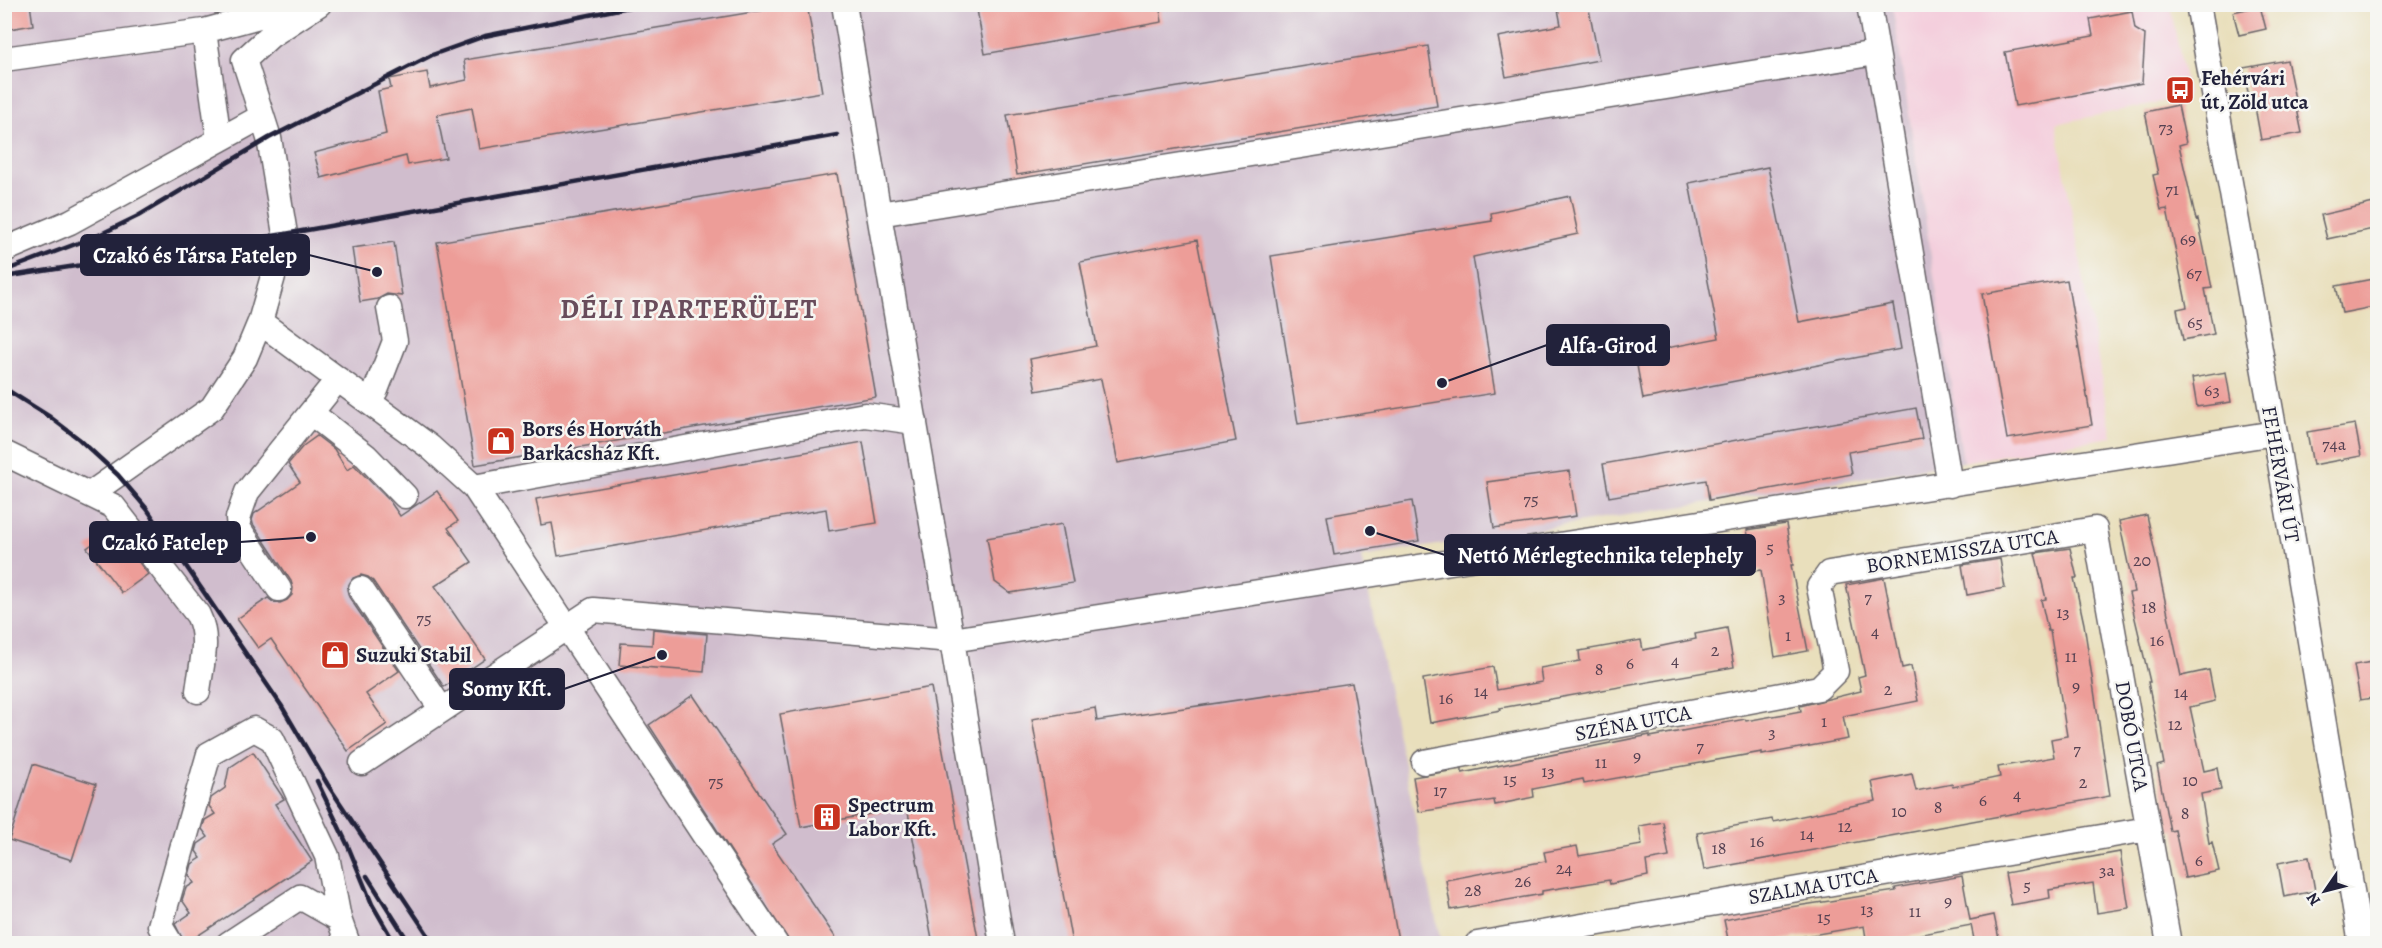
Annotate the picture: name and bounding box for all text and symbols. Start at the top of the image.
place label: Fehérvári út, Zöld utca [2201,64,2310,116]
bus stop icon: Fehérvári út, Zöld utca [2164,74,2196,106]
house number: 73 [2158,115,2174,139]
house number: 71 [2165,177,2179,201]
house number: 69 [2180,227,2196,251]
callout: Czakó és Társa Fatelep [81,235,309,275]
text: Czakó és Társa Fatelep [93,241,297,271]
house number: 67 [2186,261,2202,285]
district label: DÉLI IPARTERÜLET [560,291,818,327]
house number: 65 [2187,310,2203,334]
callout: Alfa-Girod [1547,325,1669,365]
text: Alfa-Girod [1558,331,1657,361]
house number: 63 [2204,378,2220,402]
street label: FEHÉRVÁRI ÚT [2255,404,2307,545]
place label: Bors és Horváth Barkácsház Kft. [522,415,662,467]
shop icon: Bors és Horváth Barkácsház Kft. [485,425,517,457]
house number: 74a [2322,432,2347,456]
house number: 75 [1523,487,1539,511]
callout: Czakó Fatelep [90,522,240,562]
street label: BORNEMISSZA UTCA [1864,522,2061,580]
text: Czakó Fatelep [102,528,228,558]
callout: Nettó Mérlegtechnika telephely [1445,535,1755,575]
house number: 5 [1766,535,1774,559]
text: Nettó Mérlegtechnika telephely [1457,541,1744,571]
house number: 20 [2133,548,2151,572]
house number: 3 [1778,585,1786,609]
house number: 7 [1864,585,1872,609]
house number: 18 [2142,595,2156,619]
house number: 13 [2056,600,2070,624]
house number: 75 [416,606,432,630]
house number: 4 [1871,619,1879,643]
house number: 1 [1785,623,1791,647]
house number: 16 [2150,628,2164,652]
house number: 2 [1711,638,1720,662]
shop icon: Suzuki Stabil [319,639,351,671]
place label: Suzuki Stabil [356,641,472,669]
house number: 11 [2065,644,2077,668]
house number: 4 [1671,648,1679,672]
house number: 6 [1626,651,1634,675]
house number: 8 [1595,657,1603,681]
callout: Somy Kft. [450,669,564,709]
text: Somy Kft. [462,674,552,704]
house number: 9 [2072,674,2080,698]
house number: 2 [1884,677,1893,701]
house number: 14 [1474,679,1488,703]
street label: DOBÓ UTCA [2109,679,2156,794]
house number: 14 [2174,680,2188,704]
house number: 16 [1439,686,1453,710]
street label: SZÉNA UTCA [1573,698,1694,748]
house number: 1 [1821,709,1827,733]
house number: 12 [2168,712,2183,736]
house number: 3 [1768,720,1776,744]
house number: 7 [1696,734,1704,758]
house number: 7 [2073,737,2081,761]
house number: 9 [1633,744,1641,768]
house number: 11 [1595,750,1607,774]
house number: 13 [1541,759,1555,783]
house number: 15 [1503,767,1517,791]
house number: 10 [2182,768,2198,792]
house number: 75 [708,769,724,793]
house number: 2 [2079,770,2088,794]
house number: 17 [1433,778,1447,802]
house number: 4 [2013,782,2021,806]
house number: 6 [1979,788,1987,812]
place label: Spectrum Labor Kft. [848,791,937,843]
house number: 8 [1934,795,1942,819]
house number: 10 [1891,799,1907,823]
building icon: Spectrum Labor Kft. [811,801,843,833]
house number: 8 [2181,801,2189,825]
house number: 12 [1838,814,1853,838]
house number: 14 [1800,822,1814,846]
house number: 16 [1750,829,1764,853]
house number: 18 [1712,836,1726,860]
house number: 6 [2195,848,2203,872]
house number: 24 [1556,856,1572,880]
house number: 3a [2099,858,2116,882]
street label: SZALMA UTCA [1746,861,1881,911]
north arrow [2295,861,2355,921]
house number: 26 [1515,869,1531,893]
house number: 5 [2023,873,2031,897]
house number: 28 [1464,878,1482,902]
text: N [2301,888,2326,910]
house number: 9 [1944,889,1952,913]
house number: 13 [1860,897,1874,921]
house number: 11 [1909,899,1921,923]
house number: 15 [1817,905,1831,929]

